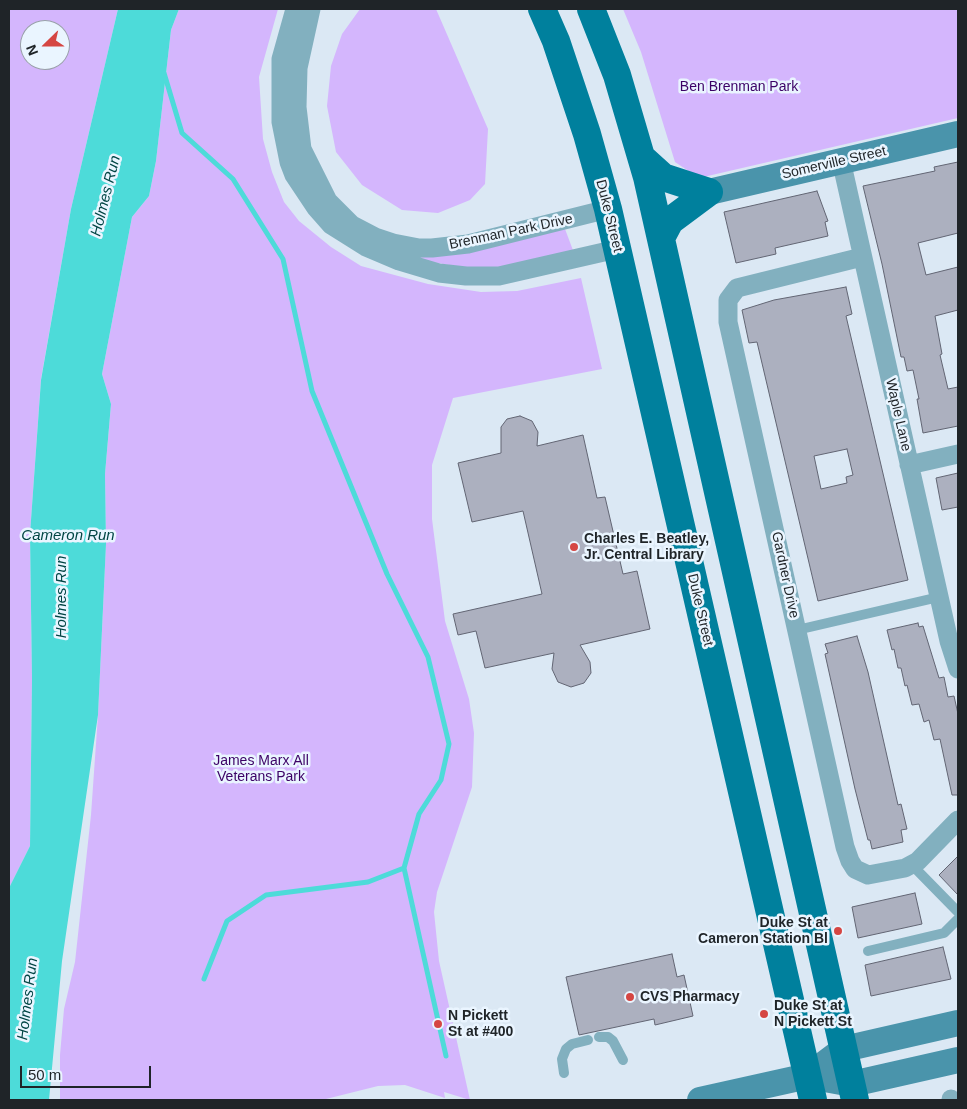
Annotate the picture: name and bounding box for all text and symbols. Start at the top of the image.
north arrow [20,20,70,70]
text: N [23,43,41,58]
park label: Ben Brenman Park [680,79,798,95]
street label: Somerville Street [780,143,888,183]
water label: Holmes Run [87,154,125,238]
street label: Duke Street [592,178,626,254]
street label: Brenman Park Drive [448,211,574,253]
street label: Waple Lane [881,377,915,453]
water label: Cameron Run [21,527,115,545]
street label: Gardner Drive [768,530,802,620]
place label: Charles E. Beatley, Jr. Central Library [584,531,709,564]
marker: Charles E. Beatley, Jr. Central Library [568,541,580,553]
water label: Holmes Run [53,556,71,638]
street label: Duke Street [684,572,716,648]
park label: James Marx All Veterans Park [213,753,309,786]
place label: Duke St at Cameron Station Bl [698,915,828,948]
marker: Duke St at Cameron Station Bl [832,925,844,937]
water label: Holmes Run [14,957,42,1041]
place label: CVS Pharmacy [640,989,740,1005]
marker: CVS Pharmacy [624,991,636,1003]
place label: Duke St at N Pickett St [774,998,852,1030]
place label: N Pickett St at #400 [448,1008,513,1040]
marker: Duke St at N Pickett St [758,1008,770,1020]
marker: N Pickett St at #400 [432,1018,444,1030]
scale bar [22,1056,154,1088]
text: 50 m [28,1066,61,1083]

